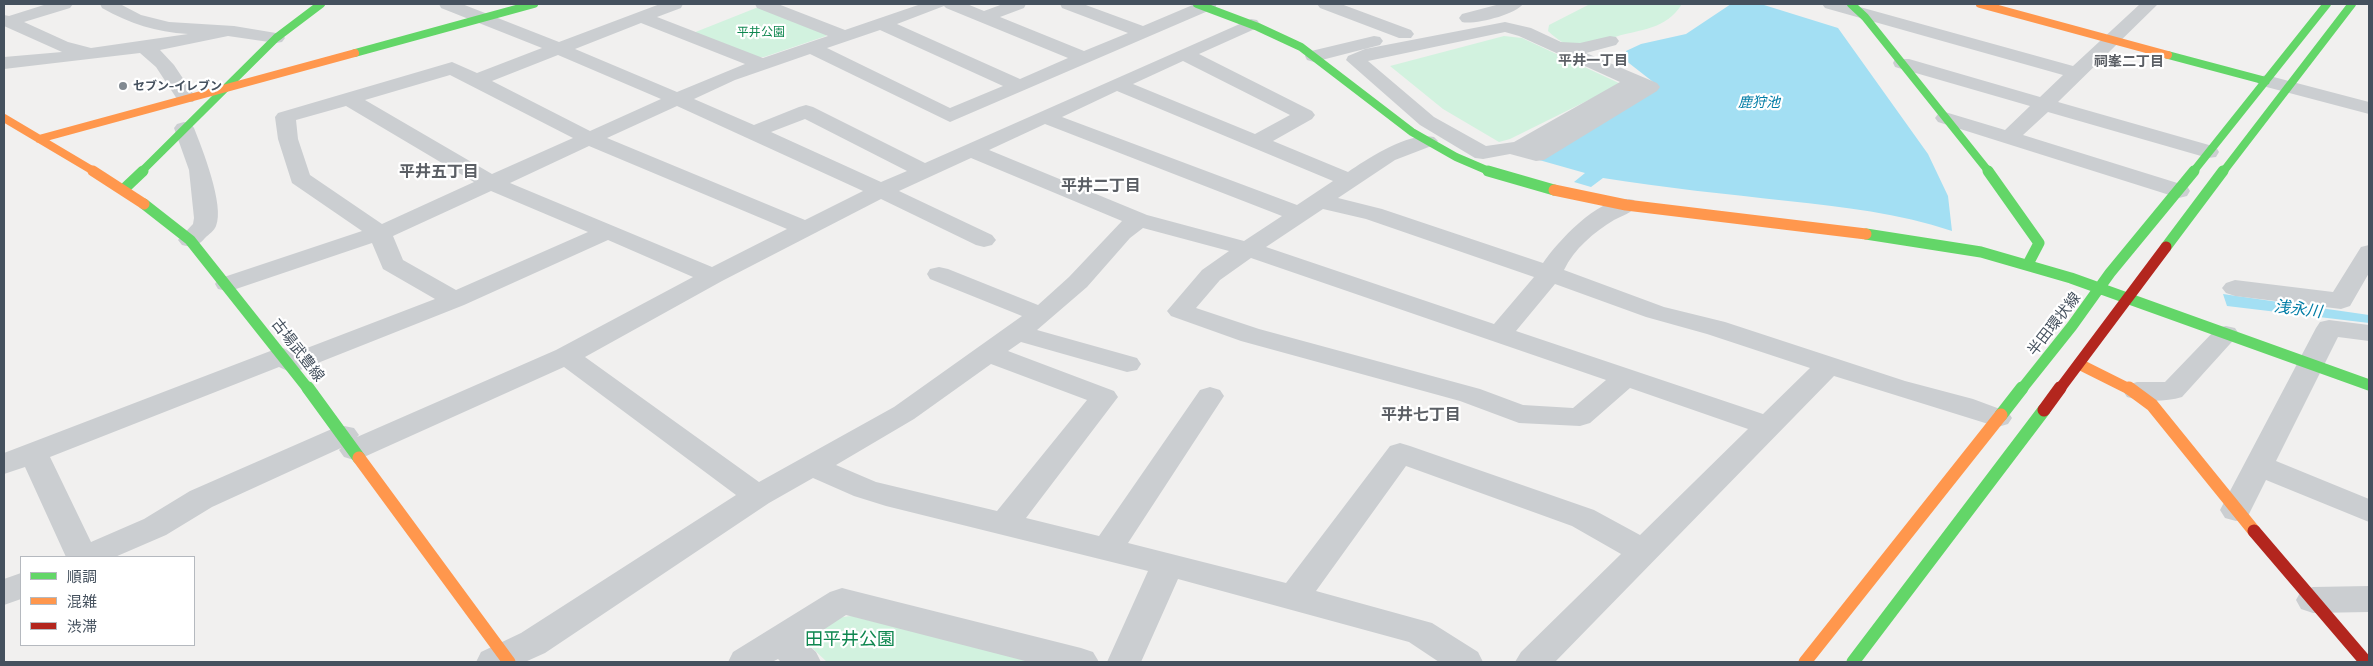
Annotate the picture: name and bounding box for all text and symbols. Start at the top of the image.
park label: 平井公園 [737,25,785,39]
district label: 平井一丁目 [1558,52,1628,68]
district label: 祠峯二丁目 [2094,53,2164,69]
place label: セブン-イレブン [133,79,222,93]
marker: セブン-イレブン [117,80,129,92]
water label: 鹿狩池 [1738,94,1780,110]
district label: 平井五丁目 [399,162,479,182]
district label: 平井二丁目 [1061,176,1141,196]
street label: 半田環状線 [2024,289,2084,359]
water label: 浅永川 [2273,297,2323,321]
street label: 古場武豊線 [268,315,328,385]
district label: 平井七丁目 [1381,405,1461,425]
legend [20,556,195,646]
text: 順調 [67,567,97,585]
text: 混雑 [67,592,97,610]
text: 渋滞 [67,617,97,635]
park label: 田平井公園 [805,628,895,650]

